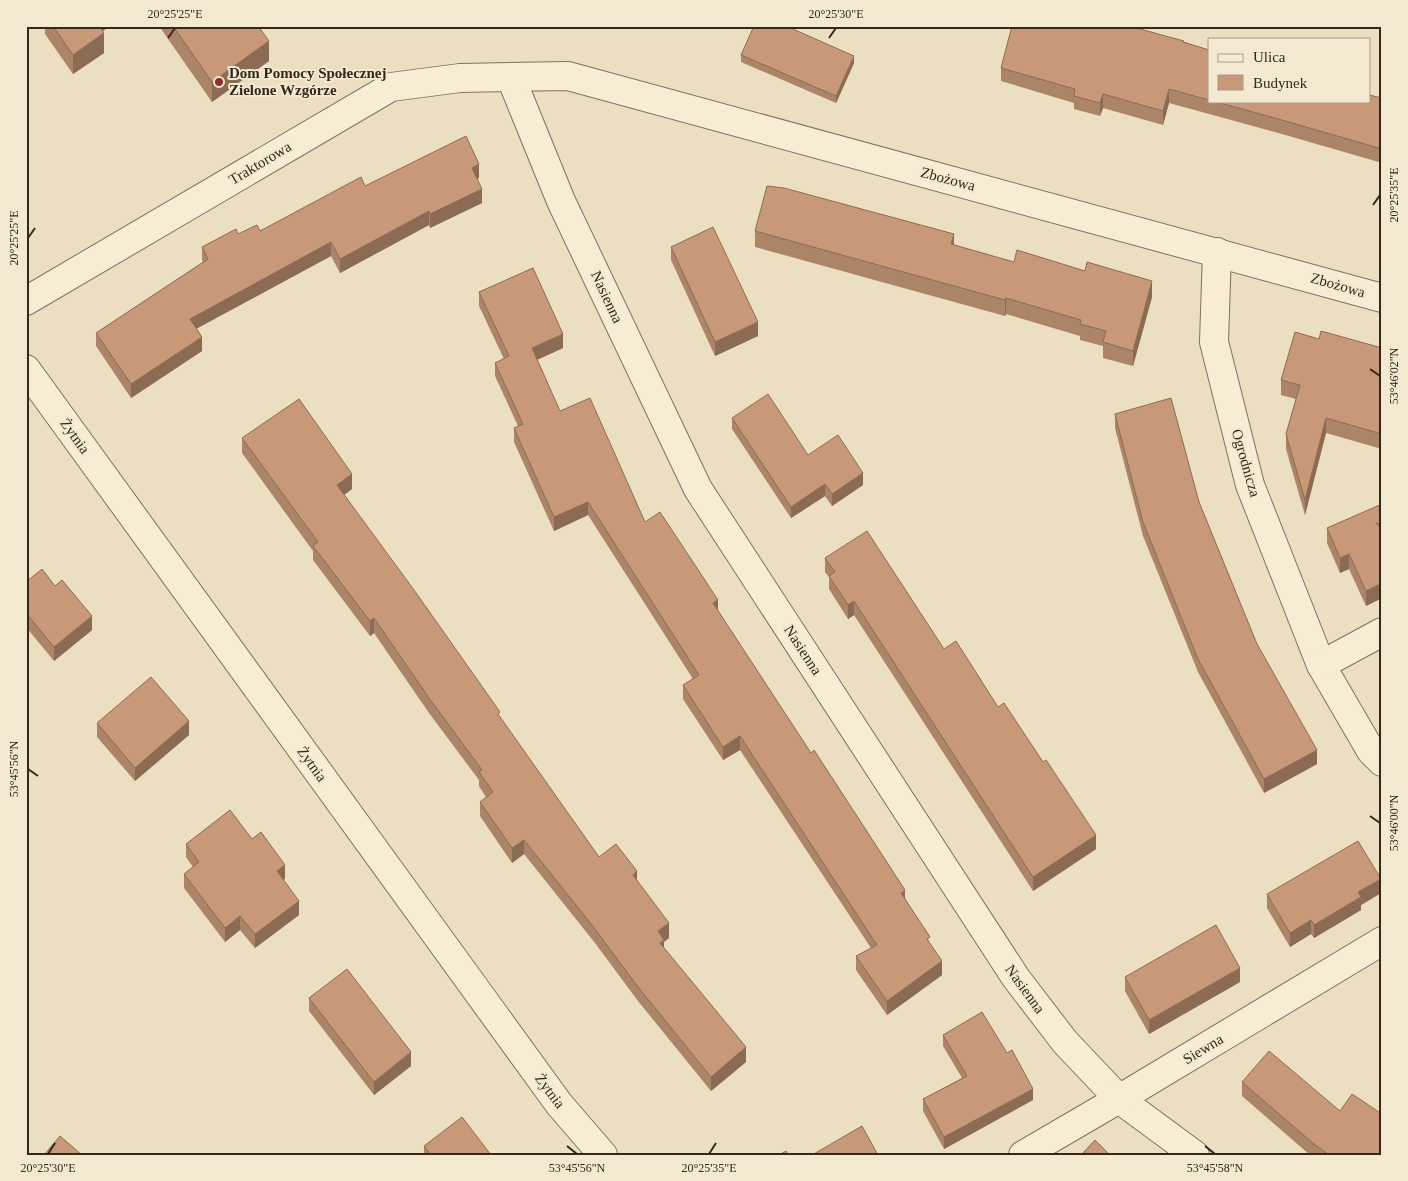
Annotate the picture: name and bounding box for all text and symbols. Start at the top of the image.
text: 20°25'25"E [147,7,203,21]
text: 20°25'30"E [808,7,864,21]
legend [1208,38,1370,102]
text: Ulica [1253,49,1286,65]
place label: Dom Pomocy Społecznej Zielone Wzgórze [229,65,386,98]
text: Budynek [1253,75,1308,91]
marker: Dom Pomocy Społecznej Zielone Wzgórze [213,76,225,88]
street label: Traktorowa [226,138,294,188]
street label: Zbożowa [919,164,977,194]
text: 20°25'35"E [1387,167,1401,223]
text: 20°25'25"E [7,210,21,266]
street label: Nasienna [588,268,626,326]
street label: Zbożowa [1309,270,1367,300]
text: 53°46'02"N [1387,347,1401,404]
street label: Żytnia [57,415,93,457]
street label: Ogrodnicza [1229,427,1263,499]
street label: Nasienna [781,622,825,678]
text: 53°45'56"N [7,740,21,797]
street label: Żytnia [294,743,330,785]
text: 53°46'00"N [1387,794,1401,851]
street label: Nasienna [1002,962,1048,1017]
street label: Siewna [1180,1031,1226,1067]
street label: Żytnia [532,1071,568,1112]
text: 20°25'30"E [20,1161,76,1175]
text: 53°45'56"N [549,1161,606,1175]
text: 20°25'35"E [681,1161,737,1175]
text: 53°45'58"N [1187,1161,1244,1175]

